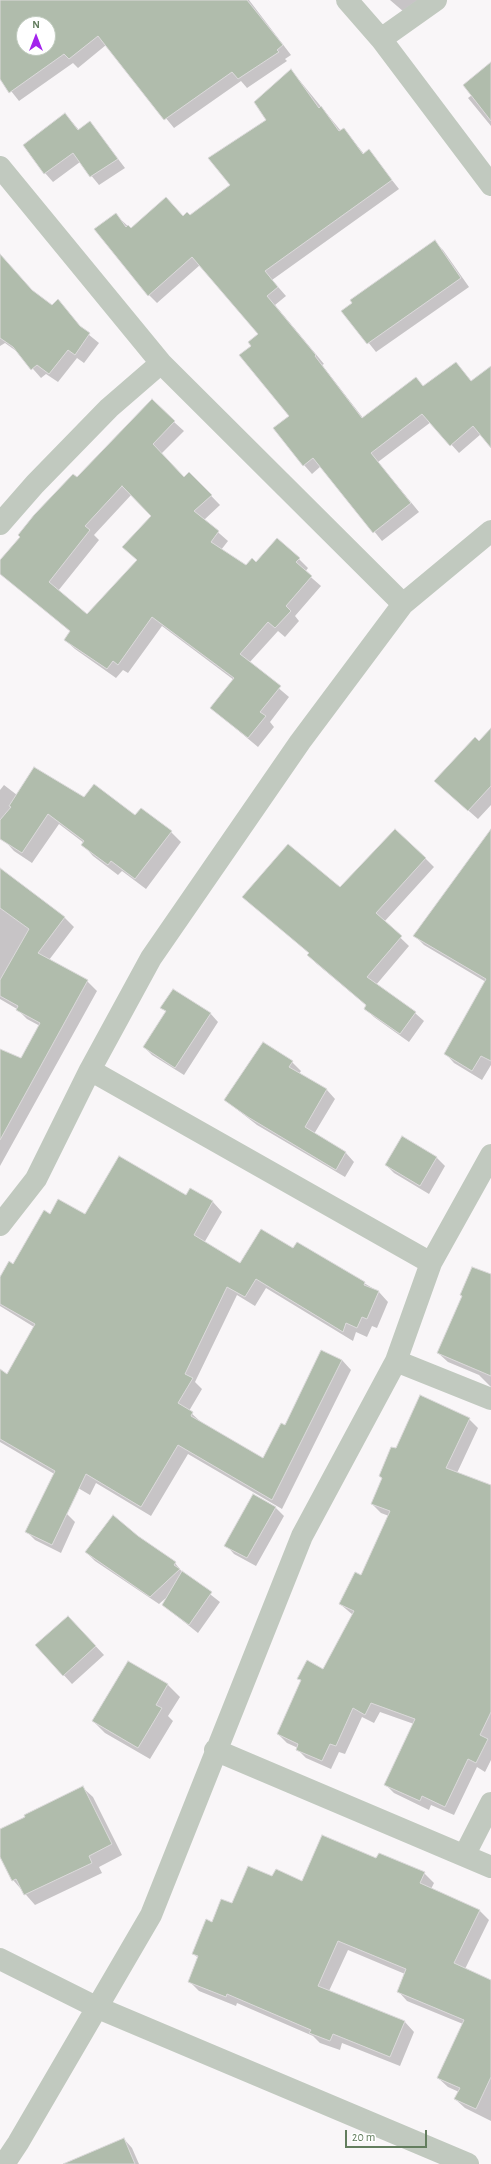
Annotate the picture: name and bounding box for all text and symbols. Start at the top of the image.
north arrow [16,16,56,56]
text: N [32,19,40,30]
scale bar [347,2122,429,2148]
text: 20 m [352,2131,375,2143]

